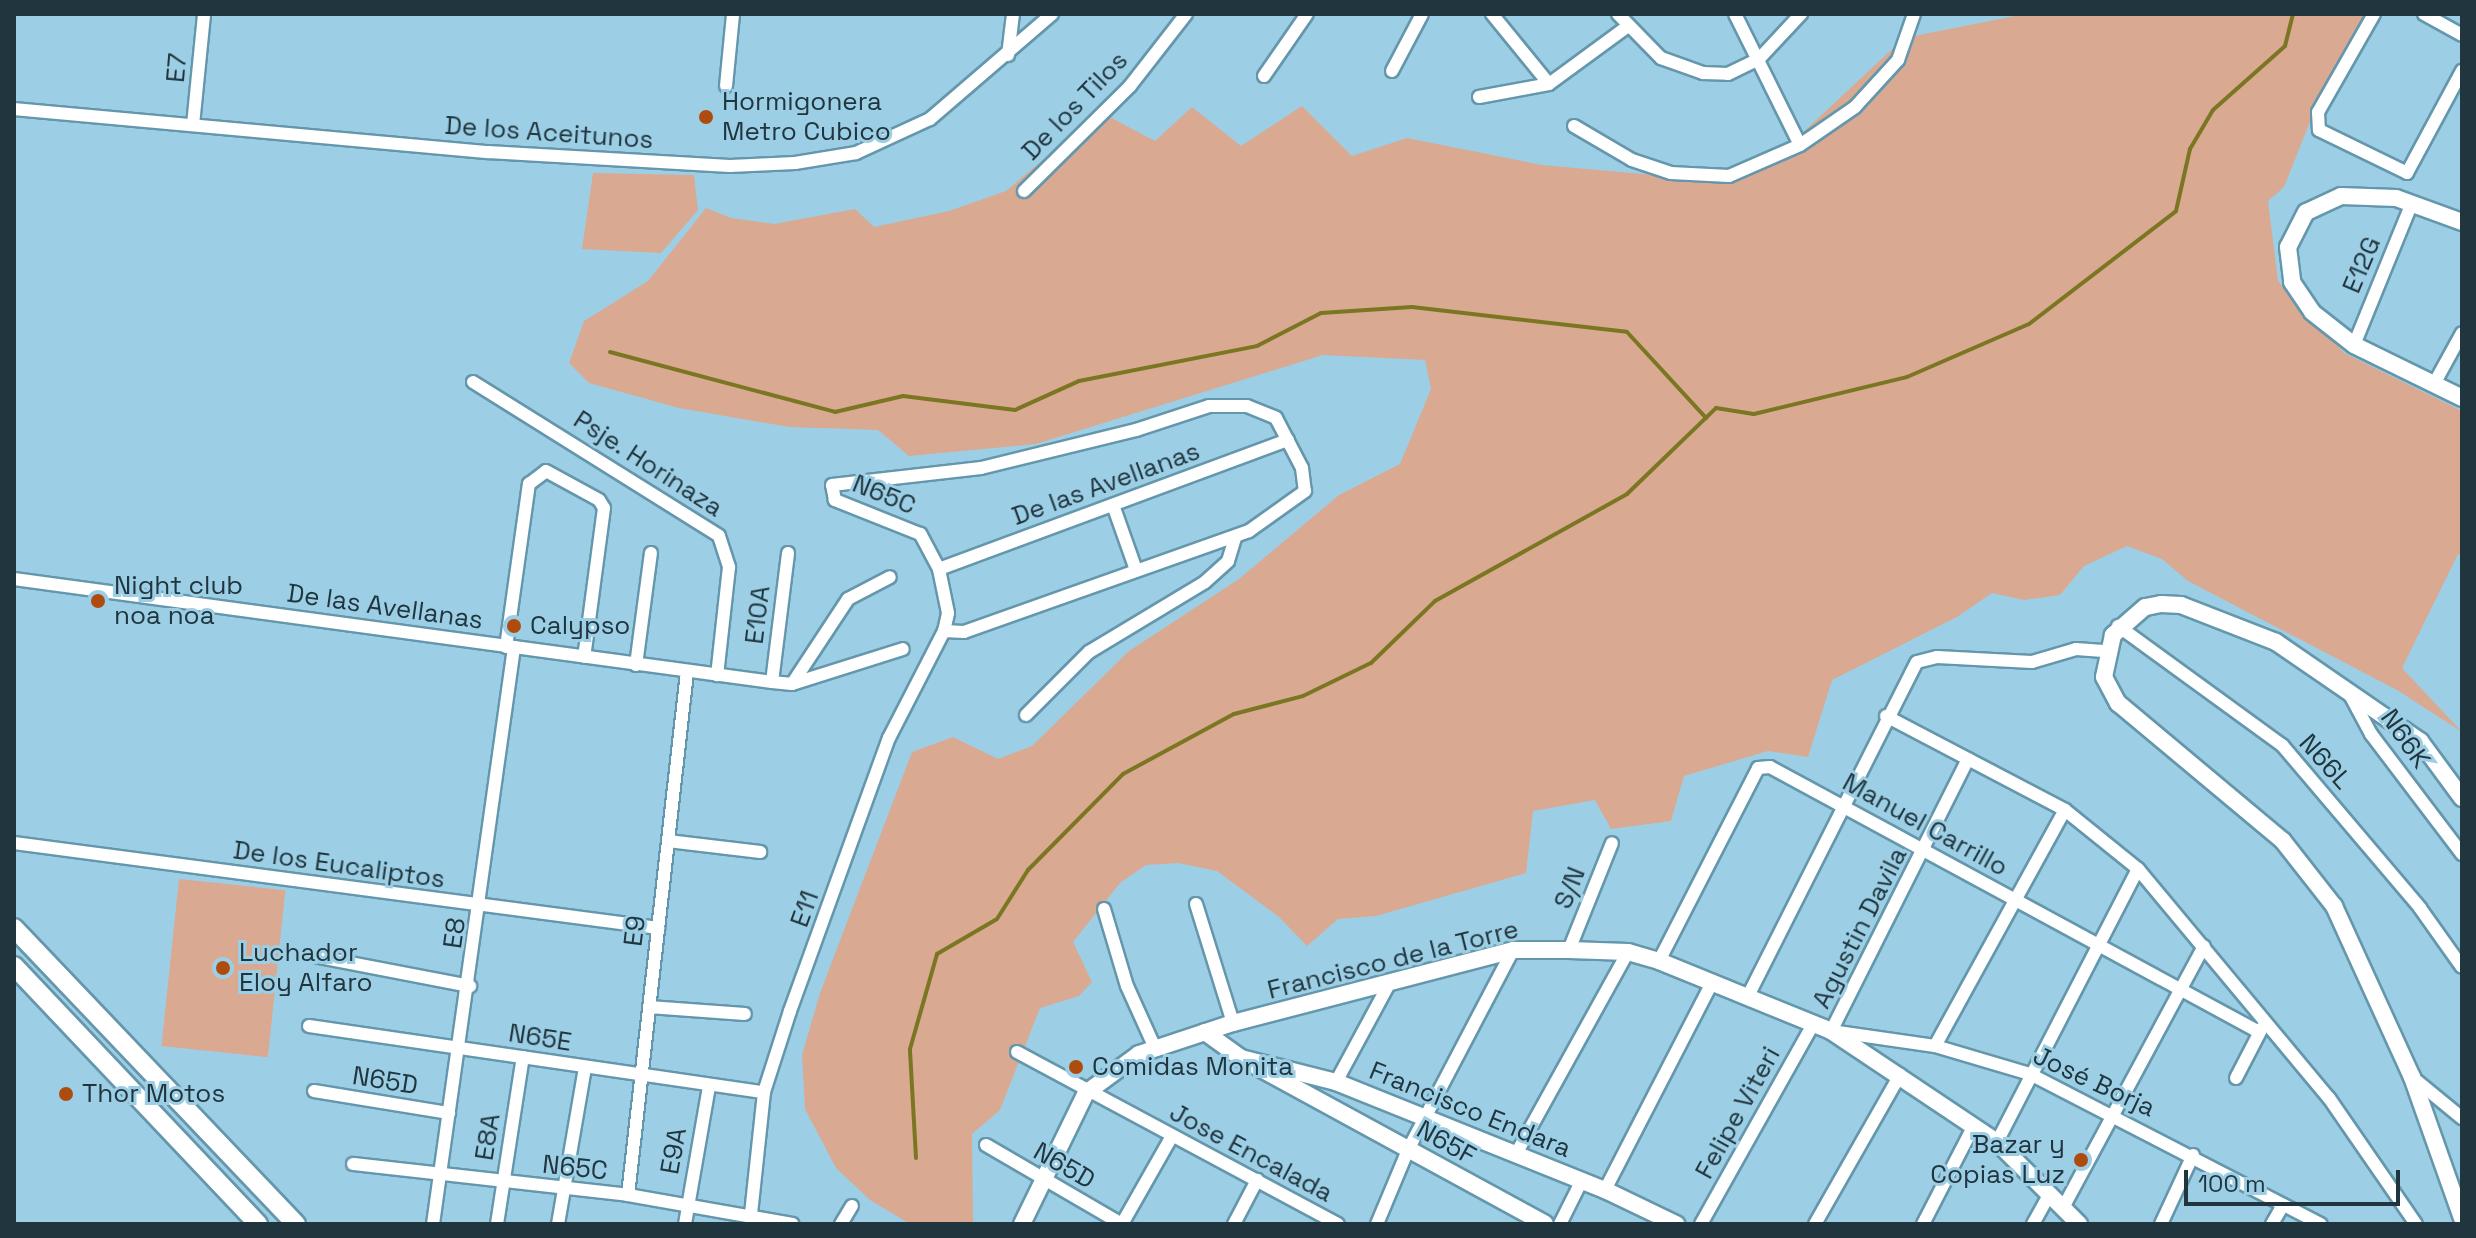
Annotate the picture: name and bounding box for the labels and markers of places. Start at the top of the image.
place label: Hormigonera Metro Cubico [722,86,891,148]
marker: Hormigonera Metro Cubico [697,108,715,126]
place label: Night club noa noa [114,570,243,632]
marker: Night club noa noa [89,592,107,610]
place label: Calypso [530,610,630,642]
marker: Calypso [505,617,523,635]
place label: Luchador Eloy Alfaro [239,937,373,998]
marker: Luchador Eloy Alfaro [214,959,232,977]
place label: Comidas Monita [1092,1051,1293,1083]
marker: Comidas Monita [1067,1058,1085,1076]
place label: Thor Motos [82,1078,225,1110]
marker: Thor Motos [57,1085,75,1103]
place label: Bazar y Copias Luz [1930,1129,2065,1190]
marker: Bazar y Copias Luz [2072,1151,2090,1169]

